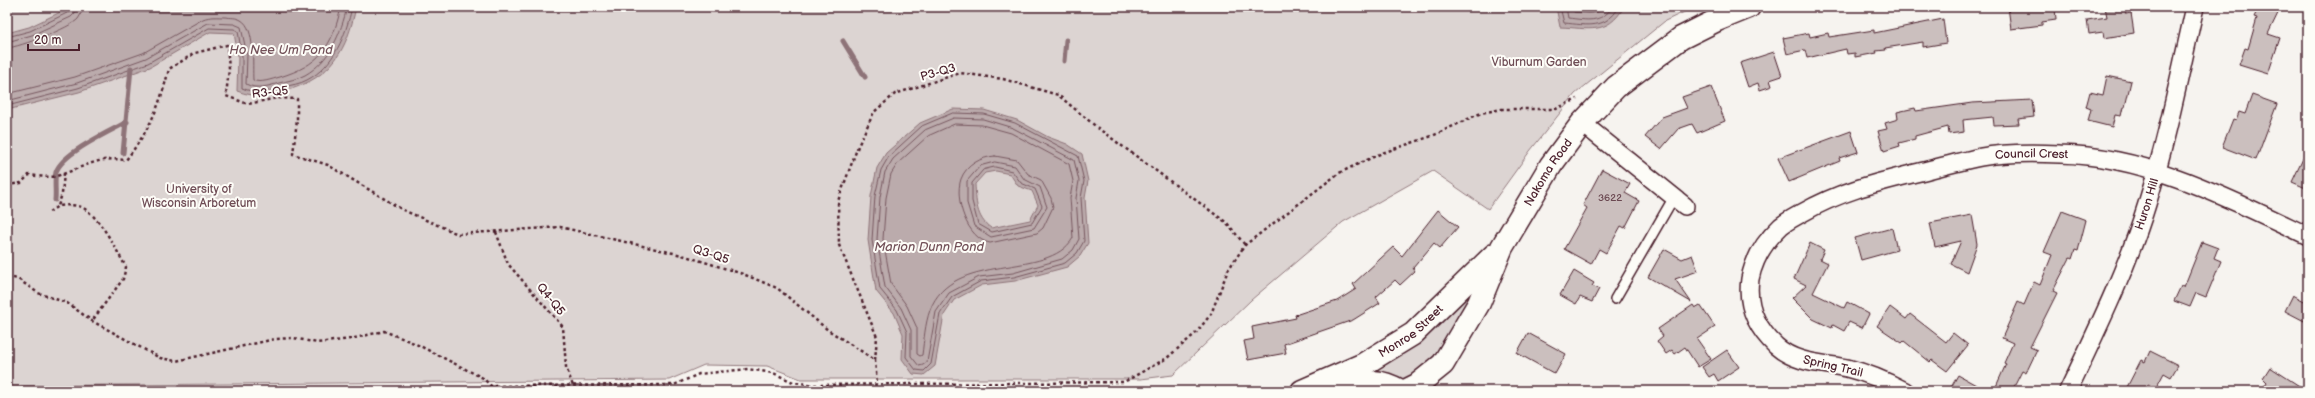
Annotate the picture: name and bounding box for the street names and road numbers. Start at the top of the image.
street label: P3-Q3 [919,60,958,85]
street label: R3-Q5 [251,83,289,102]
street label: Nakoma Road [1521,136,1576,209]
street label: Council Crest [1994,146,2069,163]
street label: Huron Hill [2132,177,2162,232]
street label: Q3-Q5 [691,242,731,267]
street label: Q4-Q5 [533,280,568,319]
street label: Monroe Street [1376,302,1447,361]
street label: Spring Trail [1802,352,1864,381]

